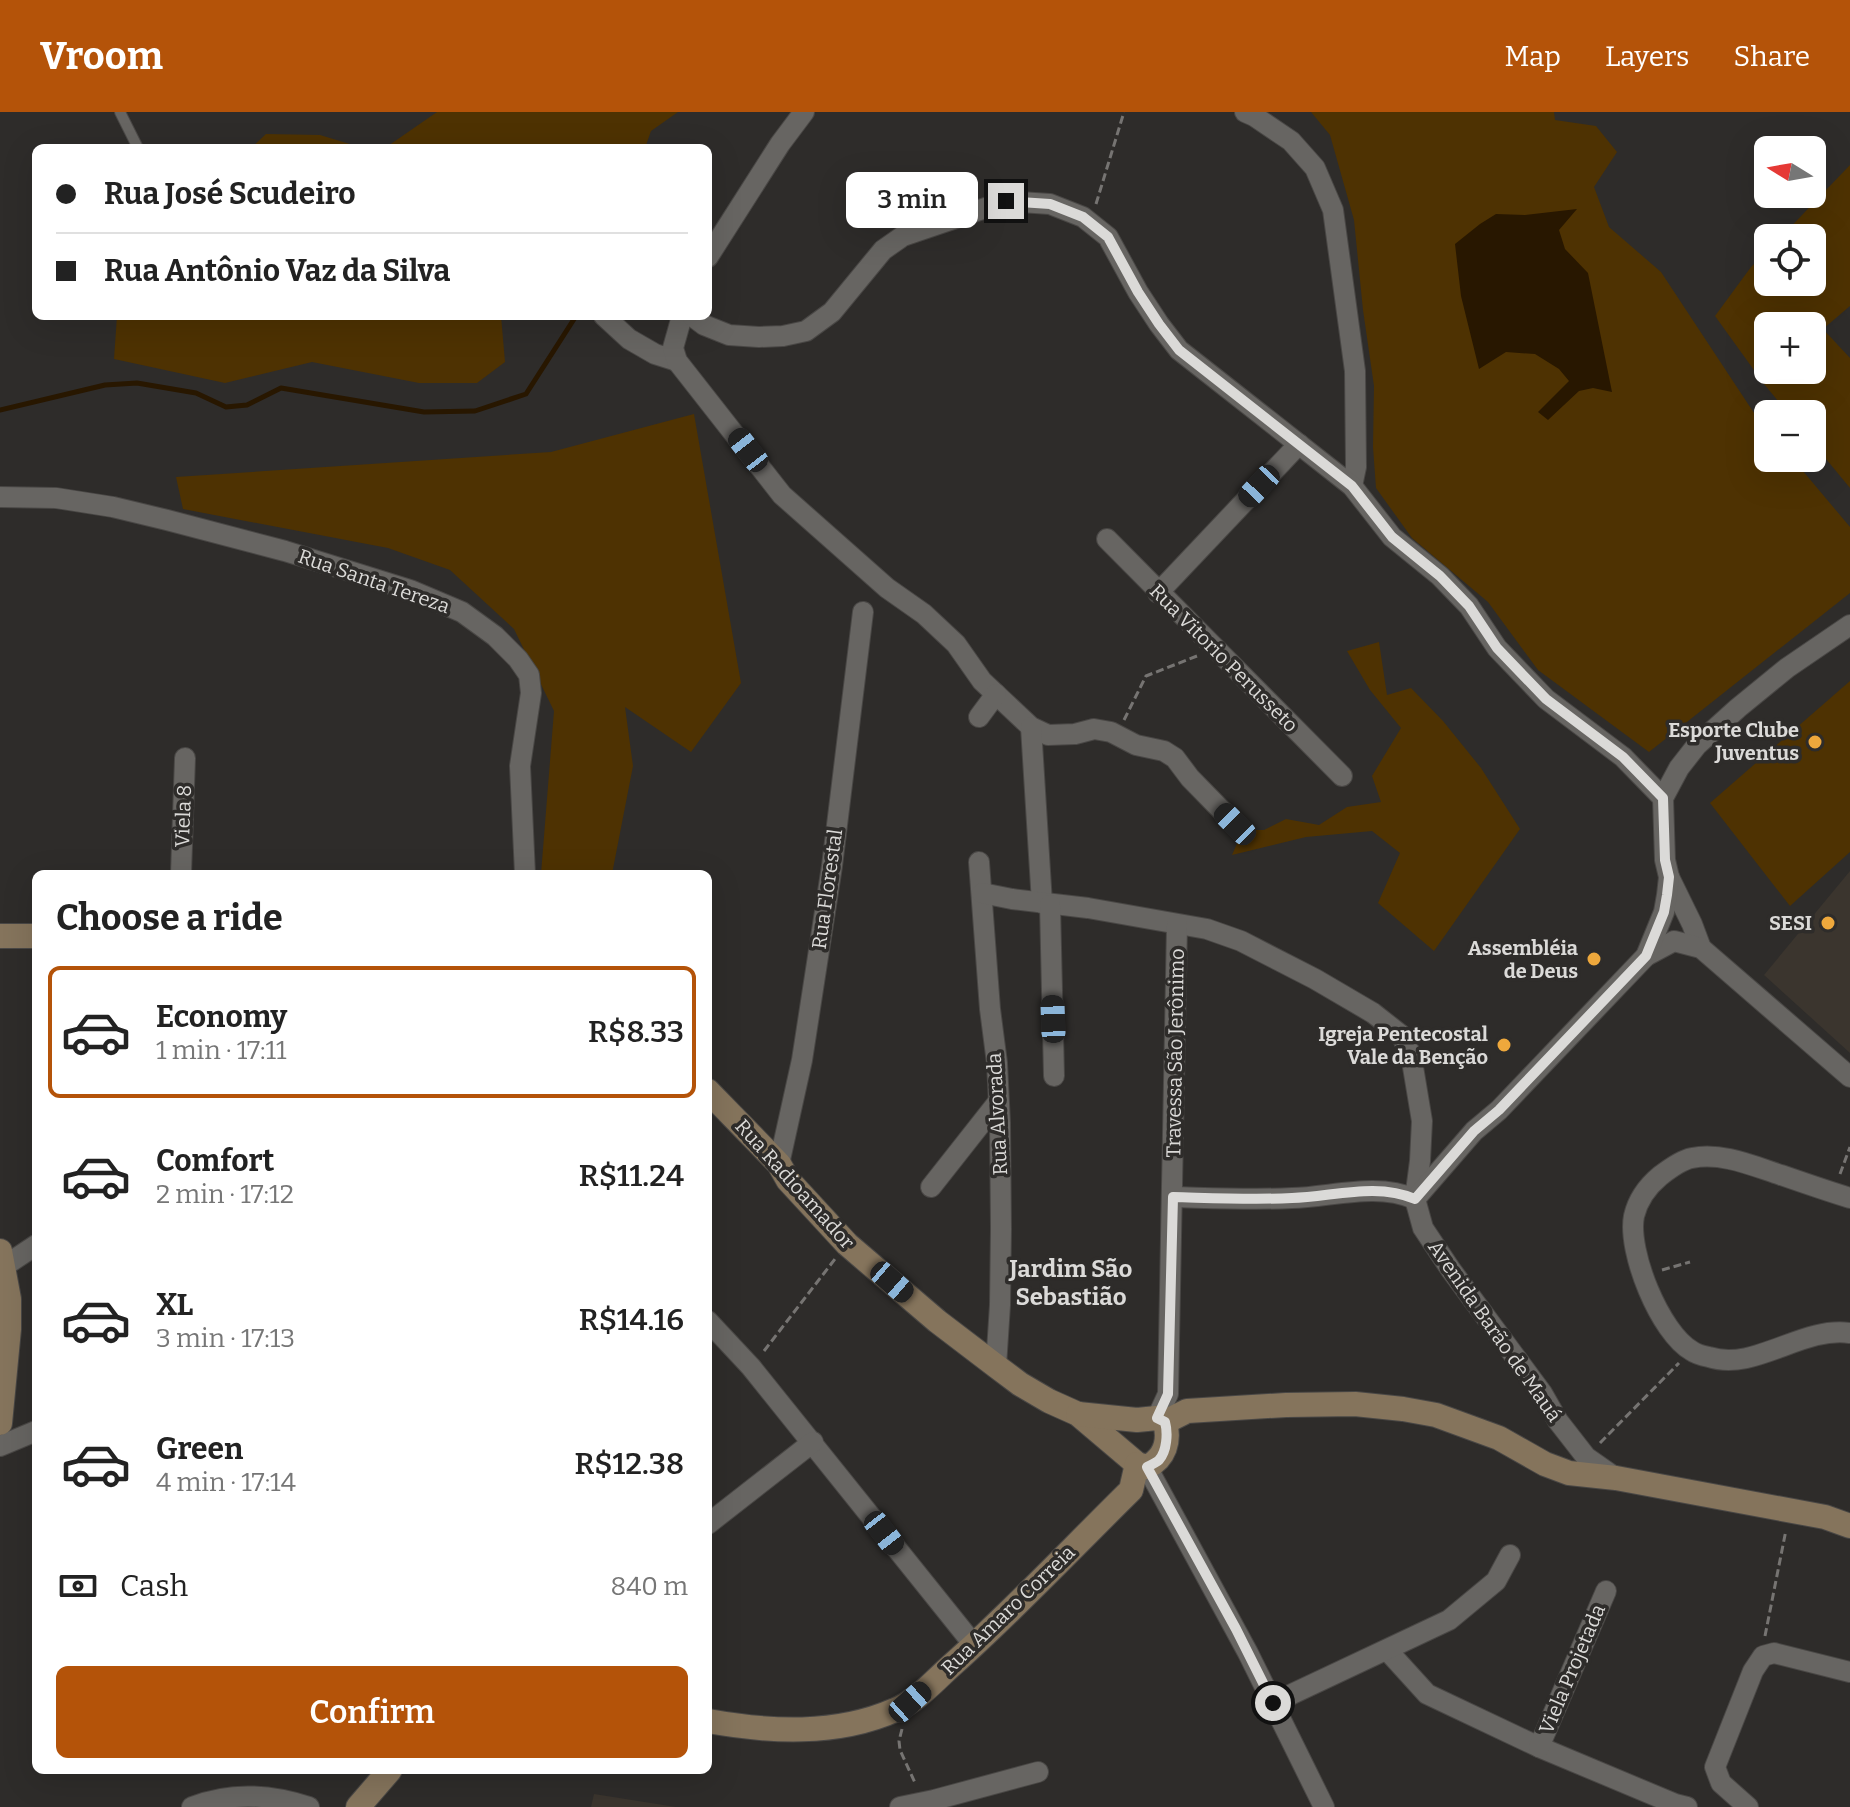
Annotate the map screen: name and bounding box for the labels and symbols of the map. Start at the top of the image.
north arrow [1754,136,1826,208]
callout: 3 min [846,173,978,229]
route end [988,183,1024,219]
car [724,424,772,476]
car [1234,460,1284,512]
street label: Rua Santa Tereza [295,544,453,618]
street label: Rua Vitorio Perusseto [1145,579,1303,737]
place label: Esporte Clube Juventus [1668,718,1799,765]
marker: Esporte Clube Juventus [1806,733,1824,751]
street label: Viela 8 [170,784,196,848]
car [1210,799,1260,849]
street label: Rua Florestal [807,827,847,951]
place label: SESI [1769,911,1812,935]
marker: SESI [1819,914,1837,932]
place label: Assembléia de Deus [1468,936,1578,983]
street label: Travessa São Jerônimo [1161,948,1189,1158]
marker: Assembléia de Deus [1585,950,1603,968]
car [1040,995,1066,1043]
place label: Igreja Pentecostal Vale da Benção [1318,1022,1488,1069]
marker: Igreja Pentecostal Vale da Benção [1495,1036,1513,1054]
street label: Rua Alvorada [982,1052,1012,1176]
street label: Rua Radioamador [730,1114,860,1254]
street label: Avenida Barão de Mauá [1423,1236,1567,1426]
district label: Jardim São Sebastião [1008,1255,1133,1311]
car [866,1257,918,1307]
car [860,1507,908,1559]
street label: Rua Amaro Correia [936,1540,1080,1680]
street label: Viela Projetada [1534,1600,1611,1738]
car [884,1677,936,1727]
route start [1255,1685,1291,1721]

